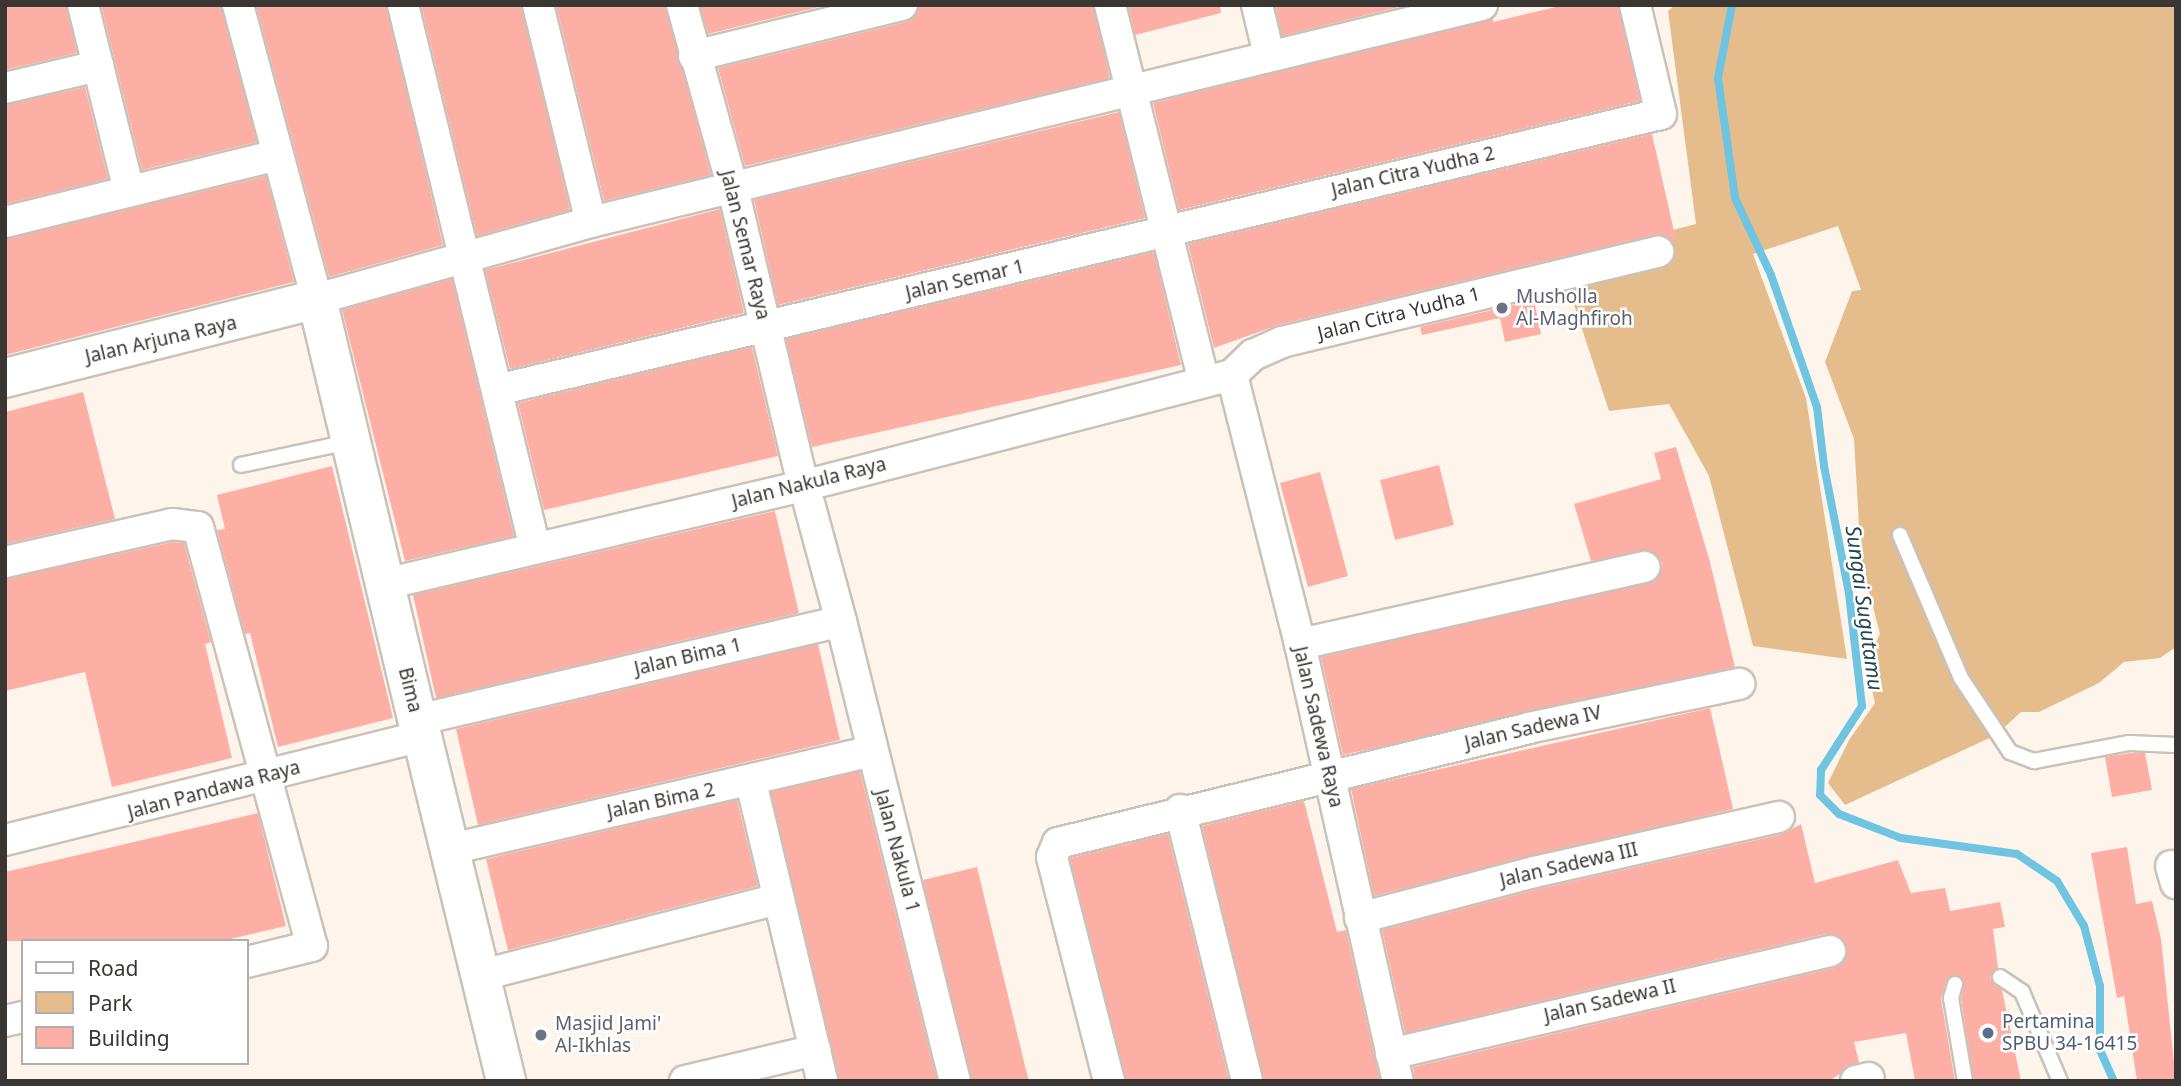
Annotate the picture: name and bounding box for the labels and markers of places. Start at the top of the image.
place label: Musholla Al-Maghfiroh [1516,286,1633,330]
marker: Musholla Al-Maghfiroh [1494,300,1510,316]
place label: Pertamina SPBU 34-16415 [2002,1011,2137,1055]
place label: Masjid Jami' Al-Ikhlas [555,1013,661,1057]
marker: Pertamina SPBU 34-16415 [1980,1025,1996,1041]
marker: Masjid Jami' Al-Ikhlas [533,1027,549,1043]

